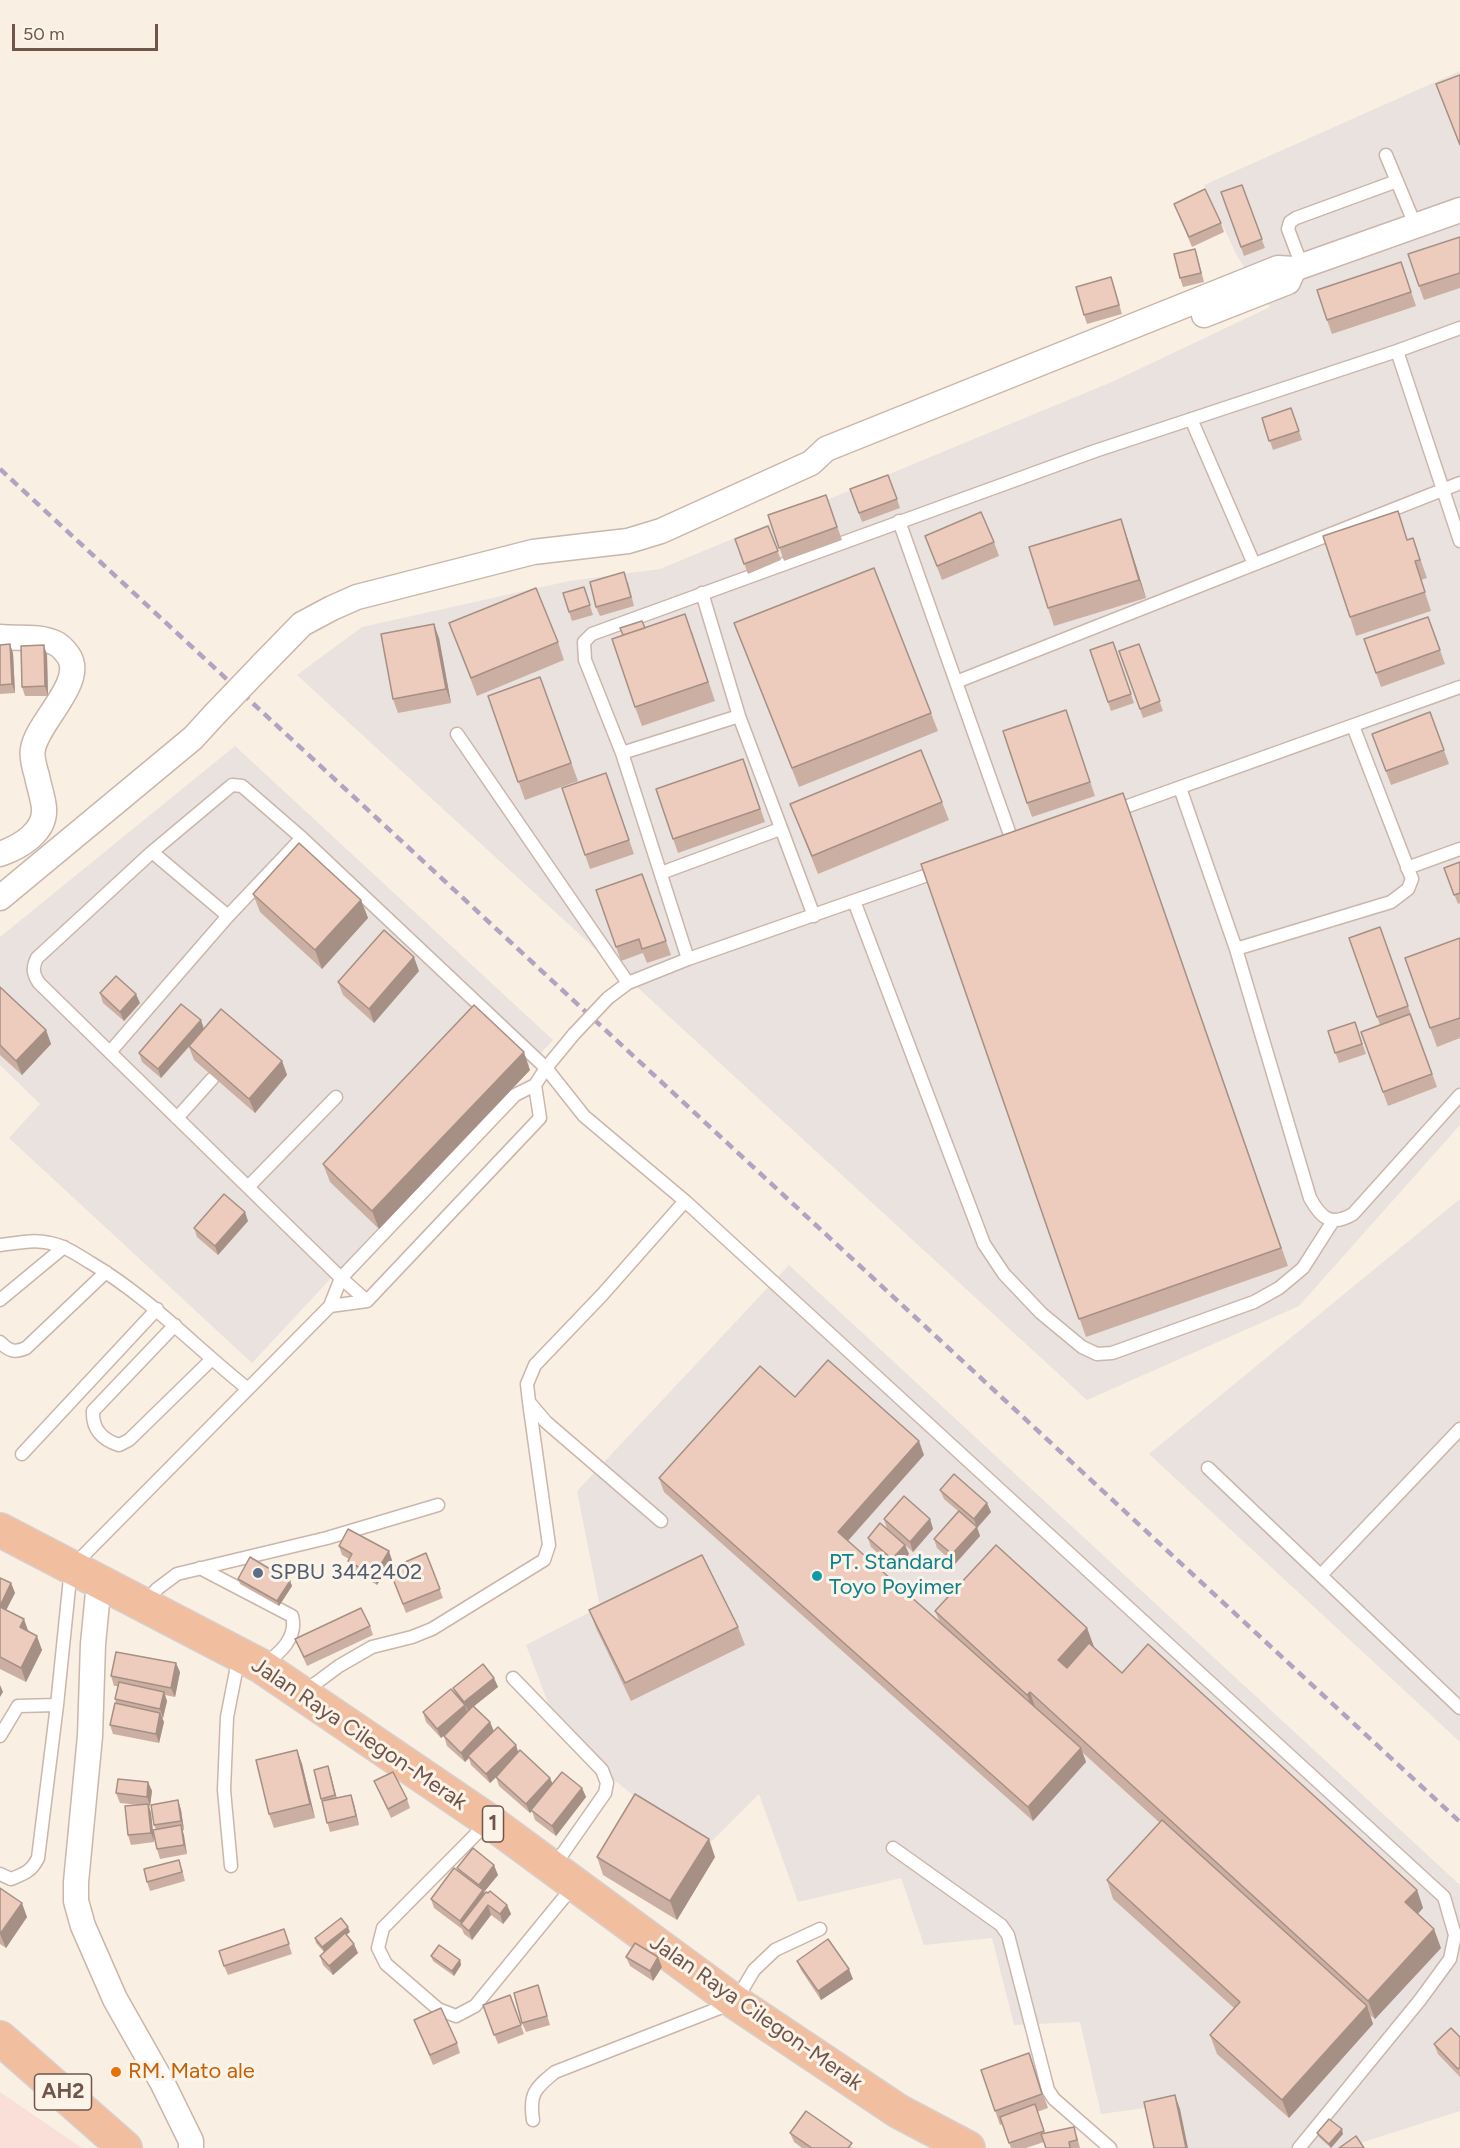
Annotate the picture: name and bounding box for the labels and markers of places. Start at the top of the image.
place label: PT. Standard Toyo Poyimer [829,1550,962,1602]
place label: SPBU 3442402 [270,1560,422,1586]
marker: SPBU 3442402 [251,1566,265,1580]
marker: PT. Standard Toyo Poyimer [810,1569,824,1583]
place label: RM. Mato ale [128,2059,255,2085]
marker: RM. Mato ale [109,2065,123,2079]

